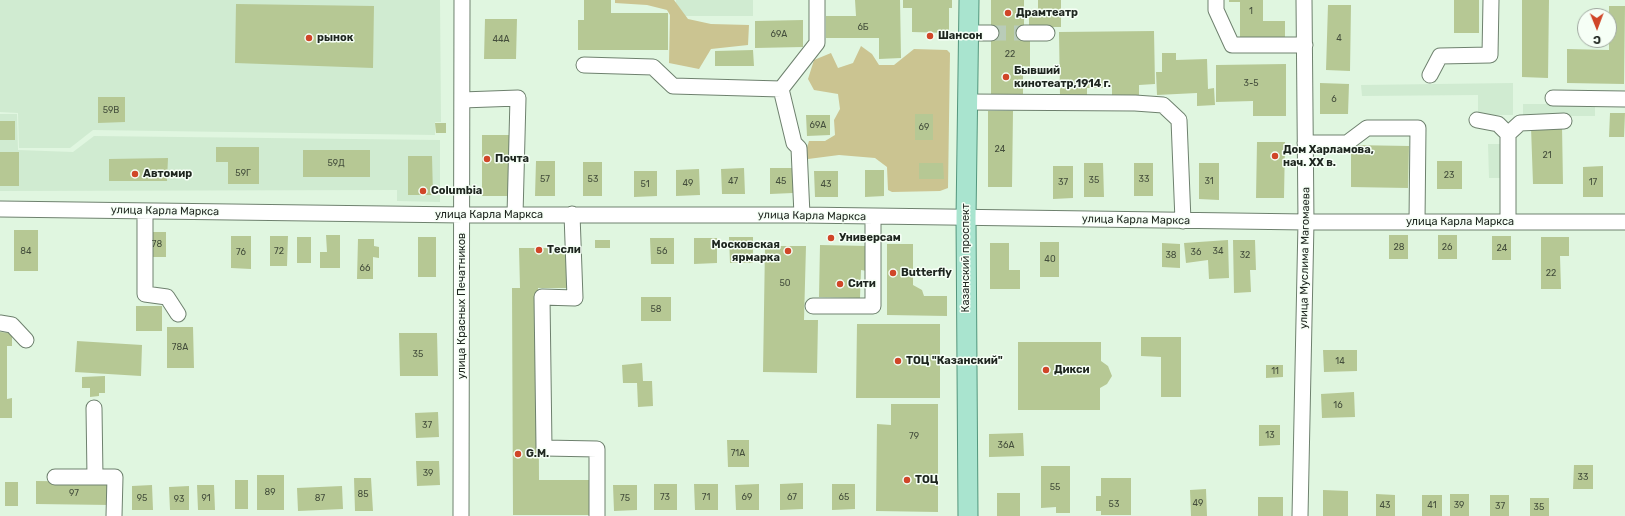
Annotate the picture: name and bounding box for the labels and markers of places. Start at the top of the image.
place label: Драмтеатр [1016,6,1078,20]
marker: Драмтеатр [1003,8,1013,18]
place label: Шансон [938,29,983,43]
place label: рынок [317,31,353,45]
marker: Шансон [925,31,935,41]
marker: рынок [304,33,314,43]
place label: Бывший кинотеатр,1914 г. [1014,64,1111,90]
marker: Бывший кинотеатр,1914 г. [1001,72,1011,82]
place label: Дом Харламова, нач. XX в. [1283,143,1374,169]
marker: Дом Харламова, нач. XX в. [1270,151,1280,161]
place label: Почта [495,152,529,166]
marker: Почта [482,154,492,164]
place label: Автомир [143,167,192,181]
marker: Автомир [130,169,140,179]
place label: Columbia [431,184,482,198]
marker: Columbia [418,186,428,196]
place label: Универсам [839,231,901,245]
marker: Универсам [826,233,836,243]
place label: Московская ярмарка [712,238,780,264]
place label: Тесли [547,243,581,257]
marker: Тесли [534,245,544,255]
marker: Московская ярмарка [783,246,793,256]
place label: Butterfly [901,266,952,280]
marker: Butterfly [888,268,898,278]
place label: Сити [848,277,876,291]
marker: Сити [835,279,845,289]
place label: ТОЦ "Казанский" [906,354,1003,368]
marker: ТОЦ "Казанский" [893,356,903,366]
place label: Дикси [1054,363,1090,377]
marker: Дикси [1041,365,1051,375]
place label: G.M. [526,447,549,461]
marker: G.M. [513,449,523,459]
place label: ТОЦ [915,473,938,487]
marker: ТОЦ [902,475,912,485]

